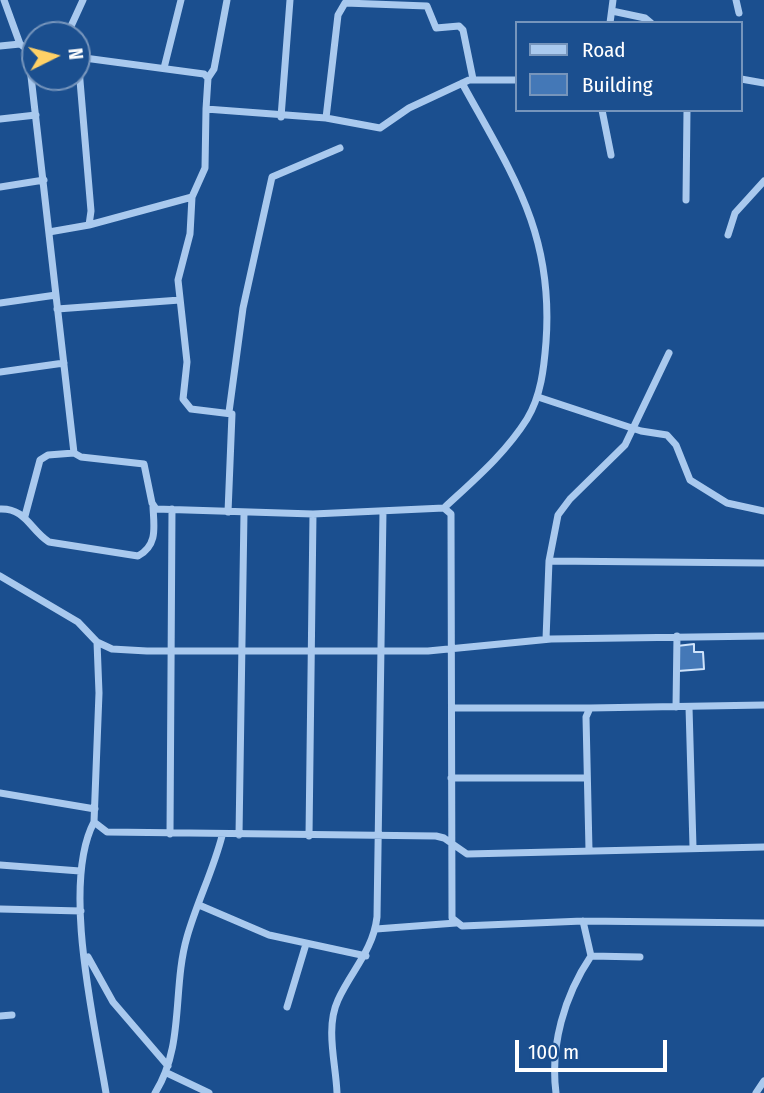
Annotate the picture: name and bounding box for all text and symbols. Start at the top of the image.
north arrow [21,21,91,91]
legend [516,21,743,112]
text: Road [582,37,626,63]
text: N [63,47,87,61]
text: Building [582,72,653,98]
scale bar [519,1026,671,1070]
text: 100 m [528,1039,579,1065]

